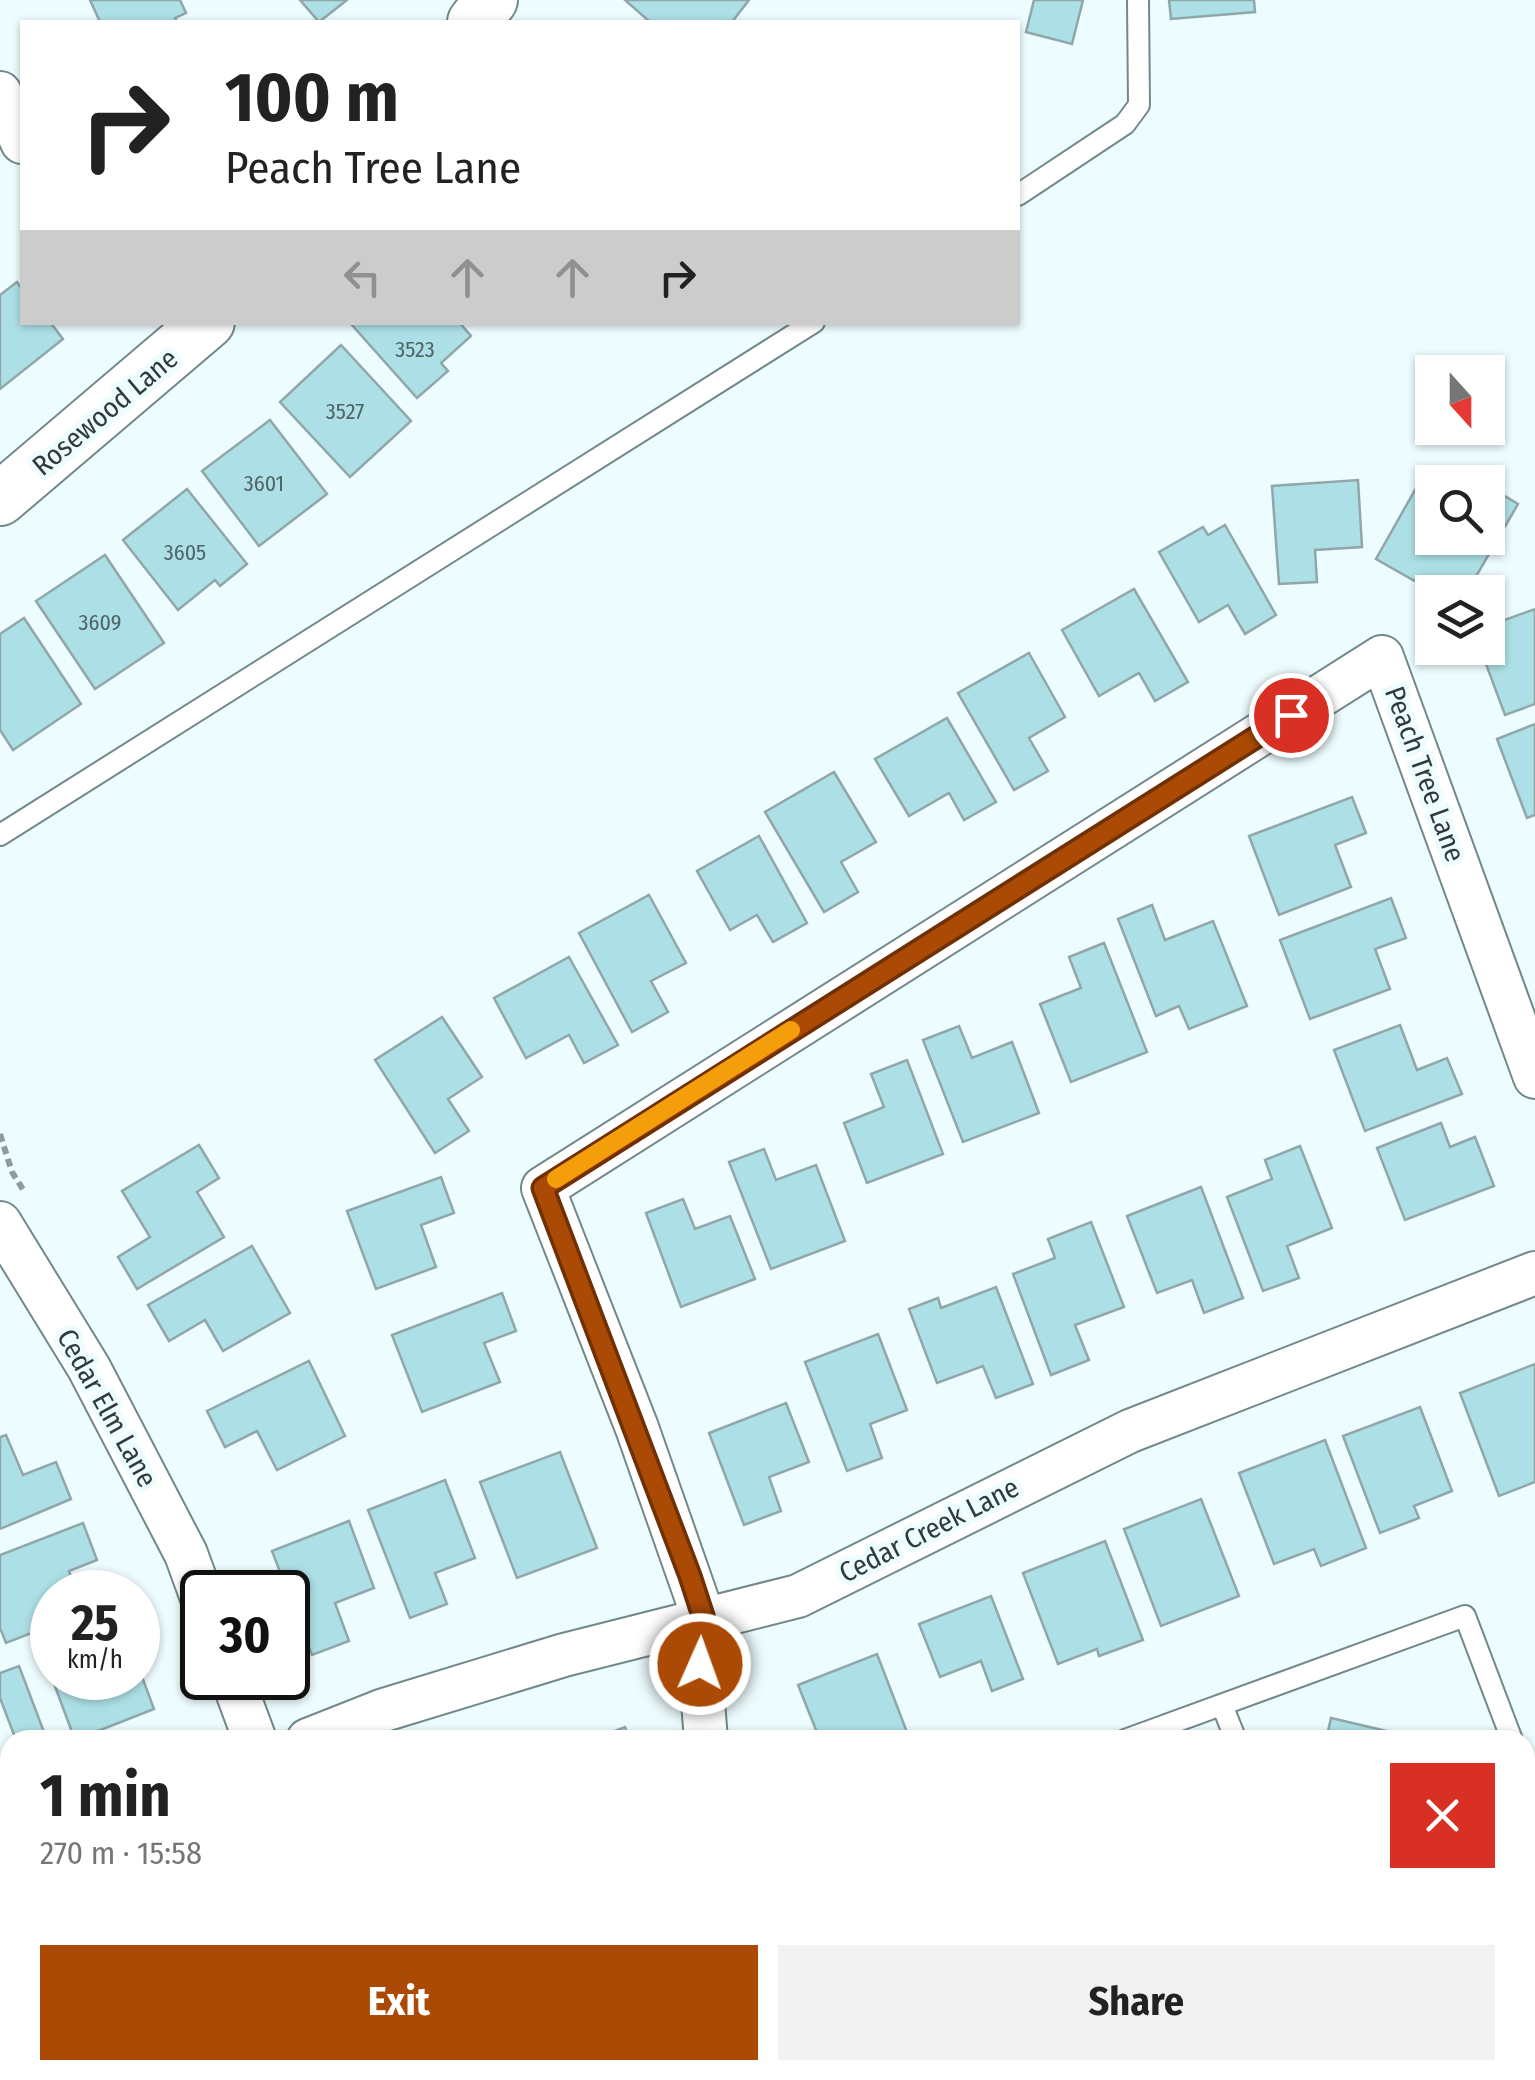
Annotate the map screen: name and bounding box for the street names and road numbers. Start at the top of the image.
street label: Rosewood Lane [26,342,184,482]
street label: Peach Tree Lane [1378,682,1472,866]
street label: Cedar Elm Lane [50,1323,164,1493]
street label: Cedar Creek Lane [834,1471,1024,1589]

